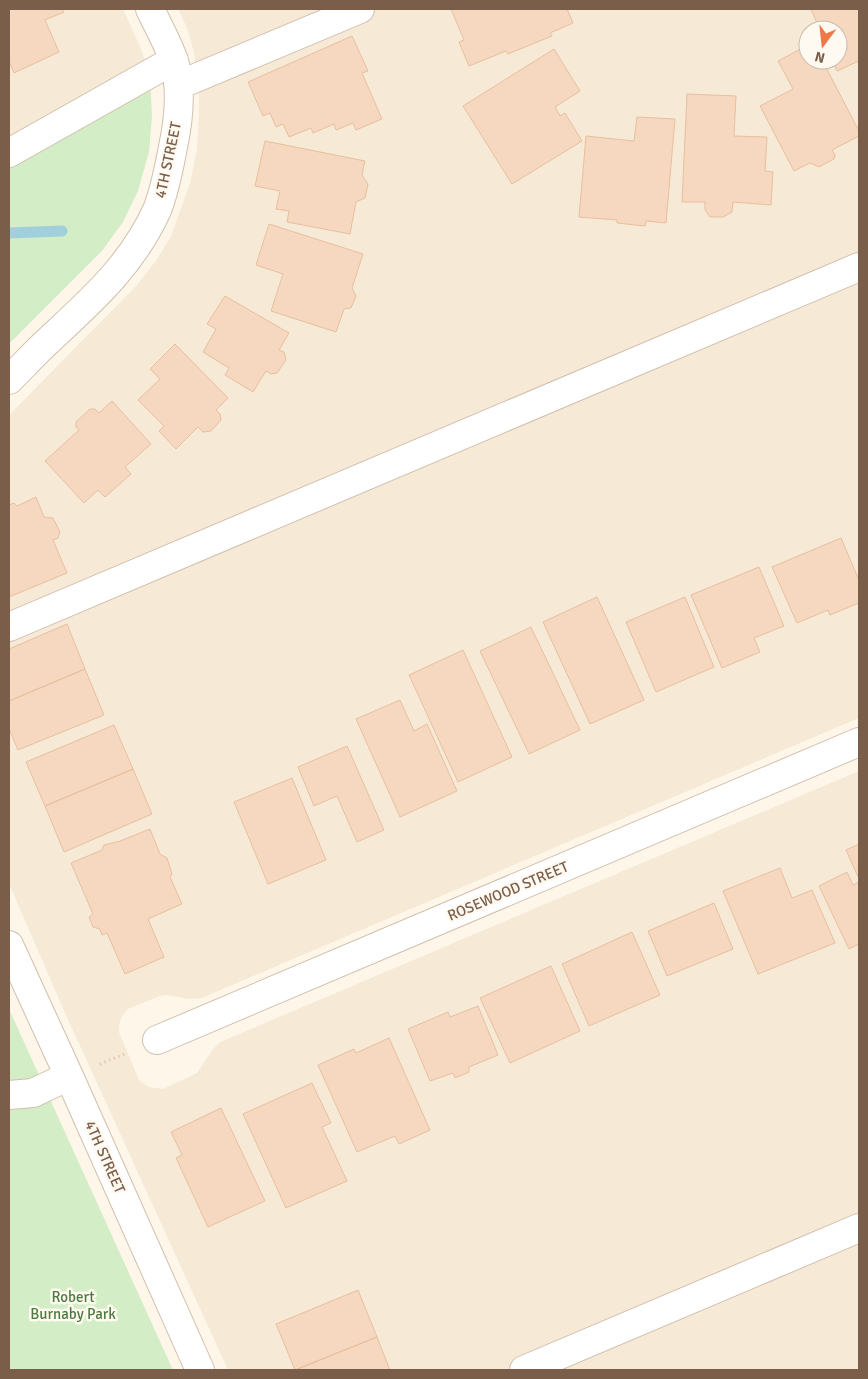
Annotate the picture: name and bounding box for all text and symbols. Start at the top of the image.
north arrow [798,20,848,70]
text: N [813,48,827,67]
street label: 4TH STREET [151,120,185,200]
street label: ROSEWOOD STREET [445,857,572,925]
street label: 4TH STREET [81,1118,129,1197]
park label: Robert Burnaby Park [30,1288,116,1323]

